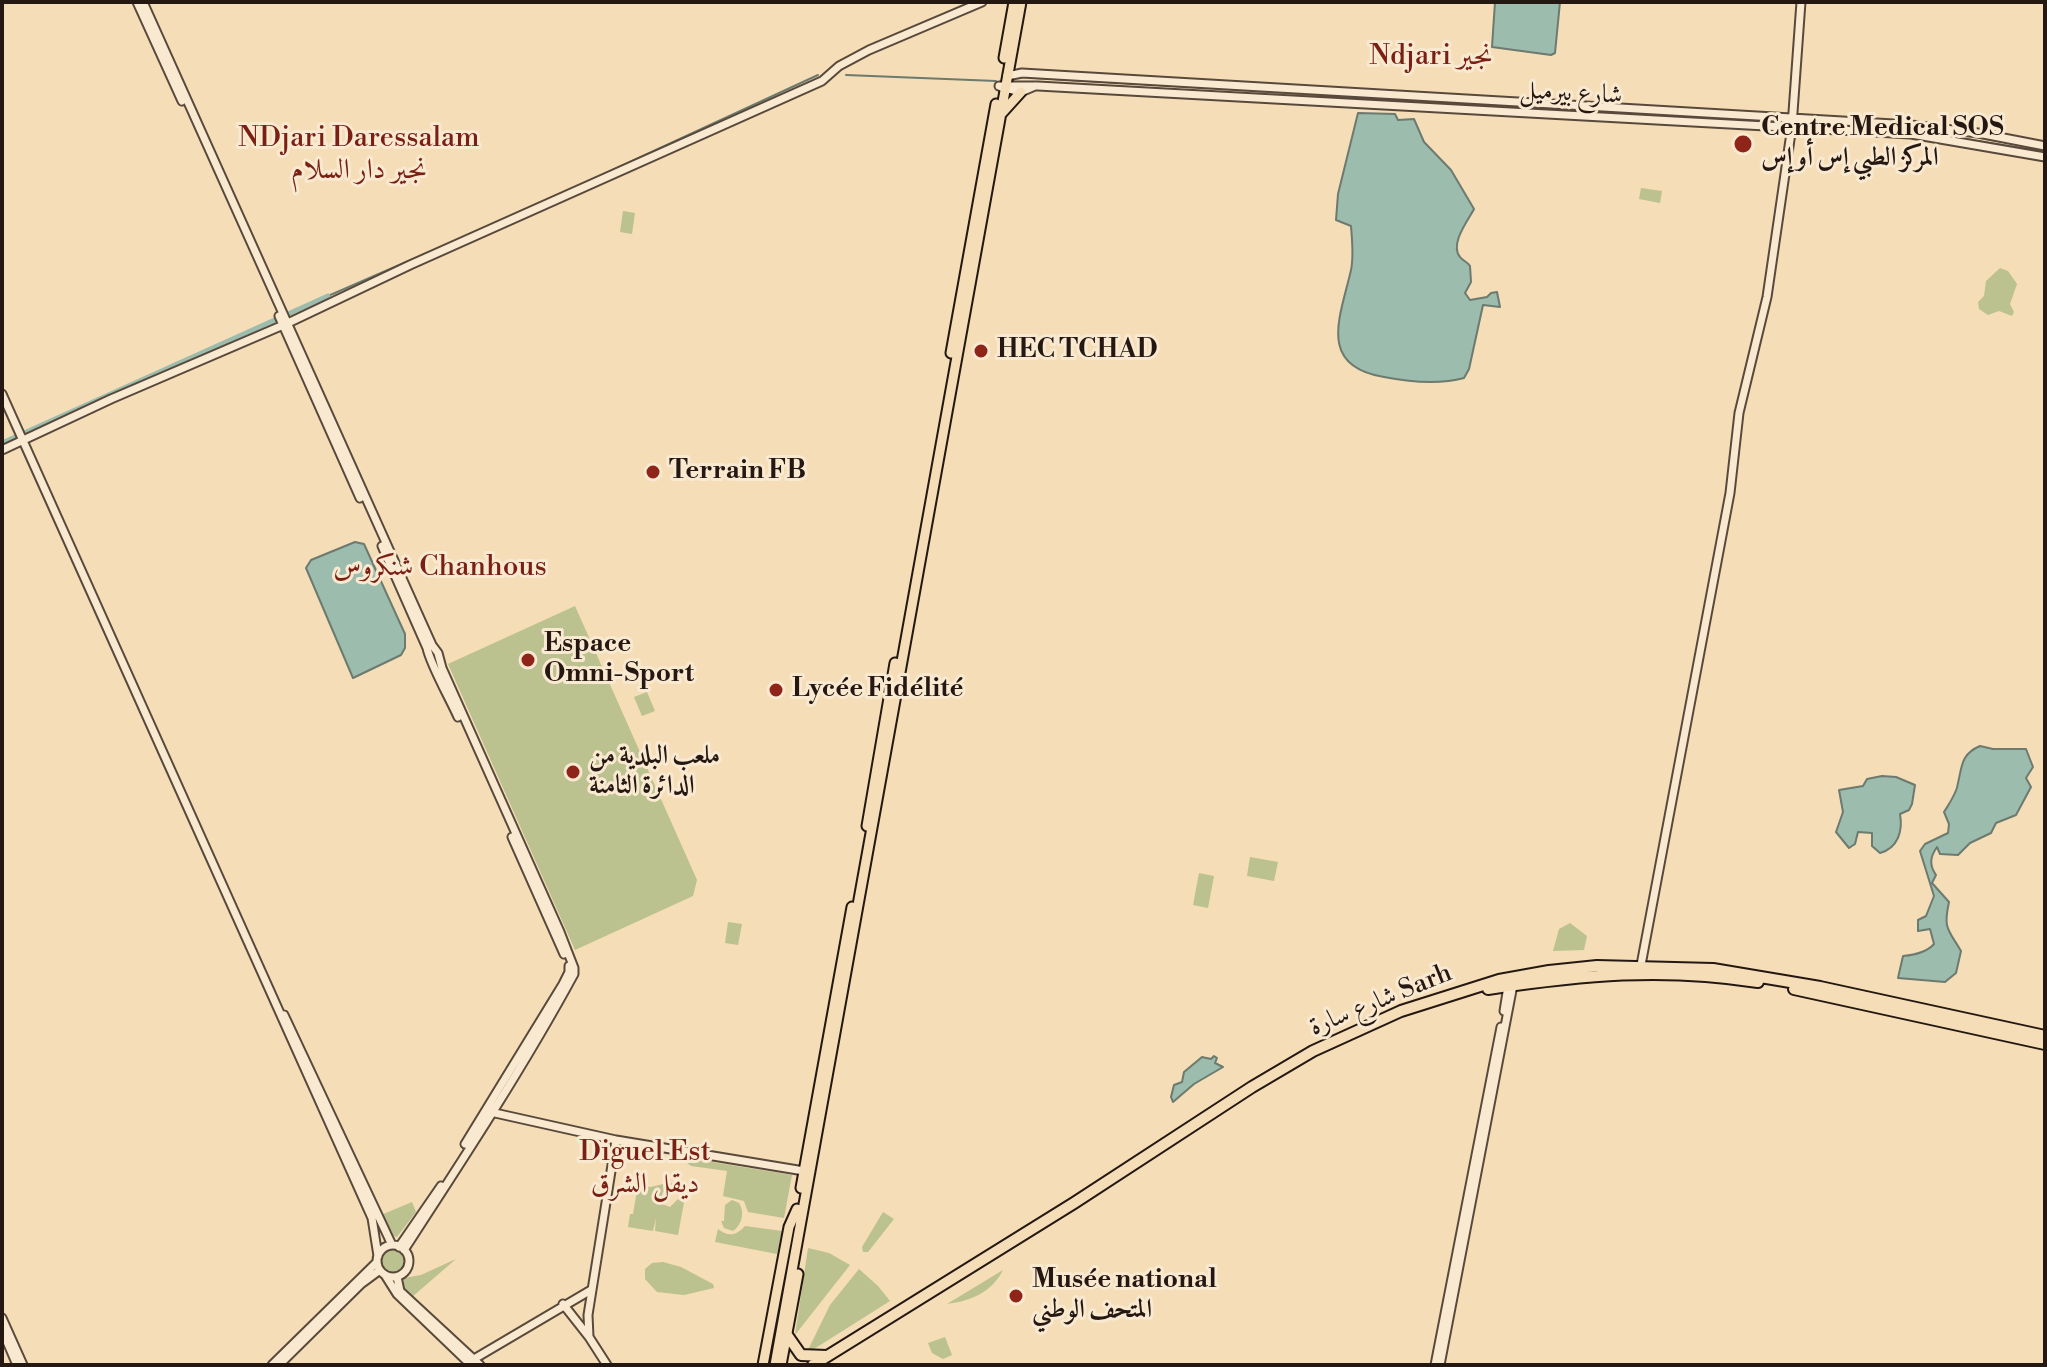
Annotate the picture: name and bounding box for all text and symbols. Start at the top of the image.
district label: Ndjari نجير [1369,40,1493,74]
street label: شارع بيرميل [1519,76,1623,112]
place label: Centre Medical SOS المركز الطبي إس أو إس [1761,113,2004,174]
district label: NDjari Daressalam نجير دار السلام [221,122,497,188]
marker: Centre Medical SOS المركز الطبي إس أو إس [1732,133,1754,155]
place label: HEC TCHAD [997,335,1157,367]
marker: HEC TCHAD [972,342,990,360]
place label: Terrain FB [669,456,806,488]
marker: Terrain FB [644,463,662,481]
district label: شنكروس Chanhous [333,551,547,585]
place label: Espace Omni-Sport [544,629,694,690]
marker: Espace Omni-Sport [519,651,537,669]
place label: Lycée Fidélité [792,674,963,706]
marker: Lycée Fidélité [767,681,785,699]
place label: ملعب البلدية من الدائرة الثامنة [589,741,720,802]
marker: ملعب البلدية من الدائرة الثامنة [564,763,582,781]
street label: شارع سارة Sarh [1305,958,1457,1044]
district label: Diguel Est ديقل الشرق [569,1136,721,1202]
place label: Musée national المتحف الوطني [1032,1265,1217,1326]
marker: Musée national المتحف الوطني [1007,1287,1025,1305]

